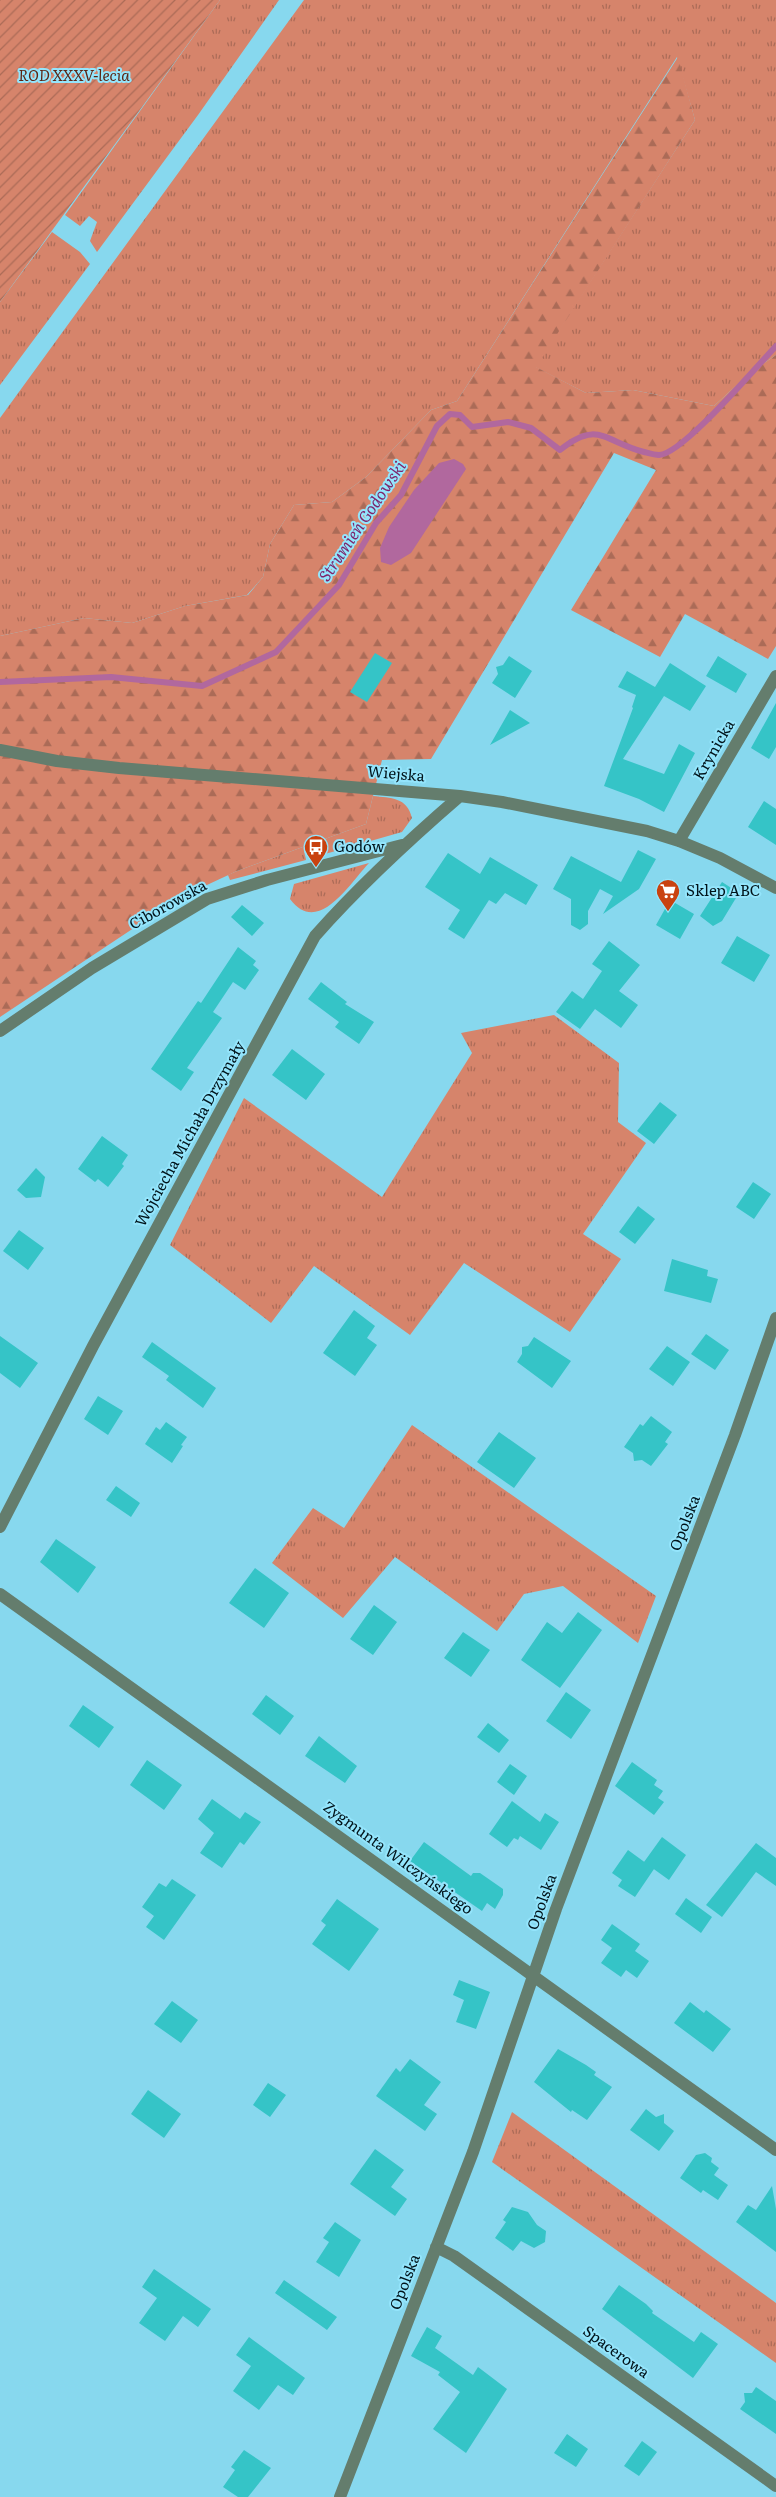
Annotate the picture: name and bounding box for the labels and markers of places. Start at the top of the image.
bus stop icon: Godów [303,834,329,868]
place label: Godów [334,834,385,857]
supermarket icon: Sklep ABC [655,878,681,912]
place label: Sklep ABC [686,878,760,901]

